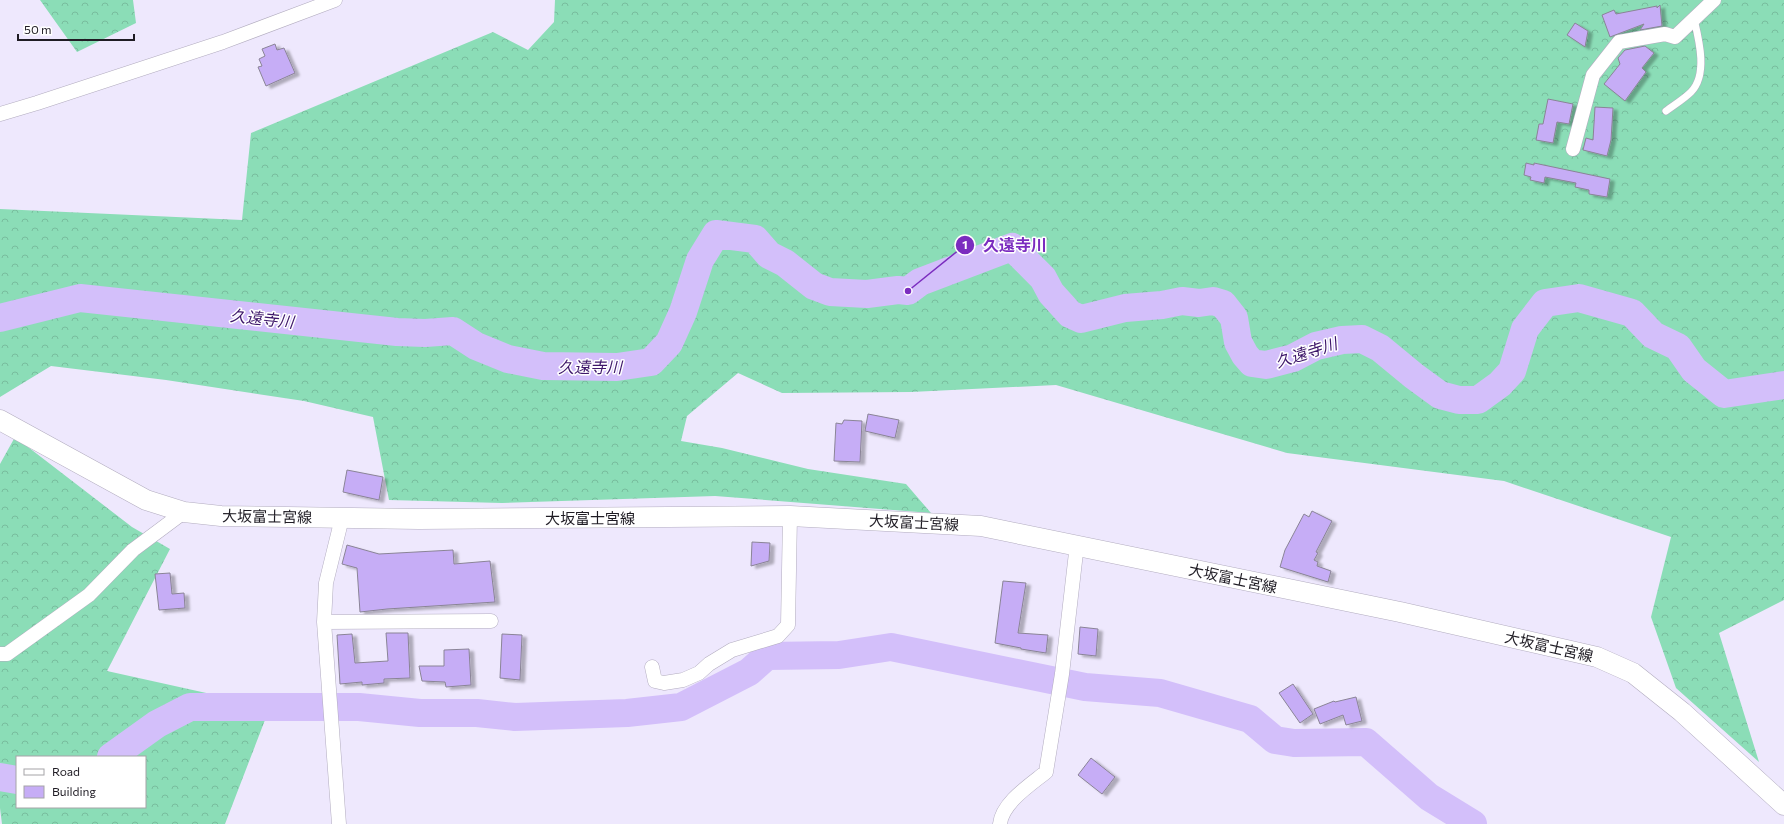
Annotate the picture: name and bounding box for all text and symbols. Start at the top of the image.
scale bar [18,16,134,42]
text: 50 m [24,22,52,36]
callout: 久遠寺川 [955,231,1055,259]
text: 久遠寺川 [983,235,1047,254]
text: 1 [962,237,968,251]
water label: 久遠寺川 [229,305,297,331]
water label: 久遠寺川 [1273,332,1341,371]
water label: 久遠寺川 [558,357,624,376]
street label: 大坂富士宮線 [222,506,312,526]
street label: 大坂富士宮線 [545,509,635,527]
street label: 大坂富士宮線 [869,511,959,533]
street label: 大坂富士宮線 [1187,560,1279,596]
street label: 大坂富士宮線 [1503,627,1595,665]
legend [16,756,146,808]
text: Road [52,764,80,778]
text: Building [52,784,96,798]

